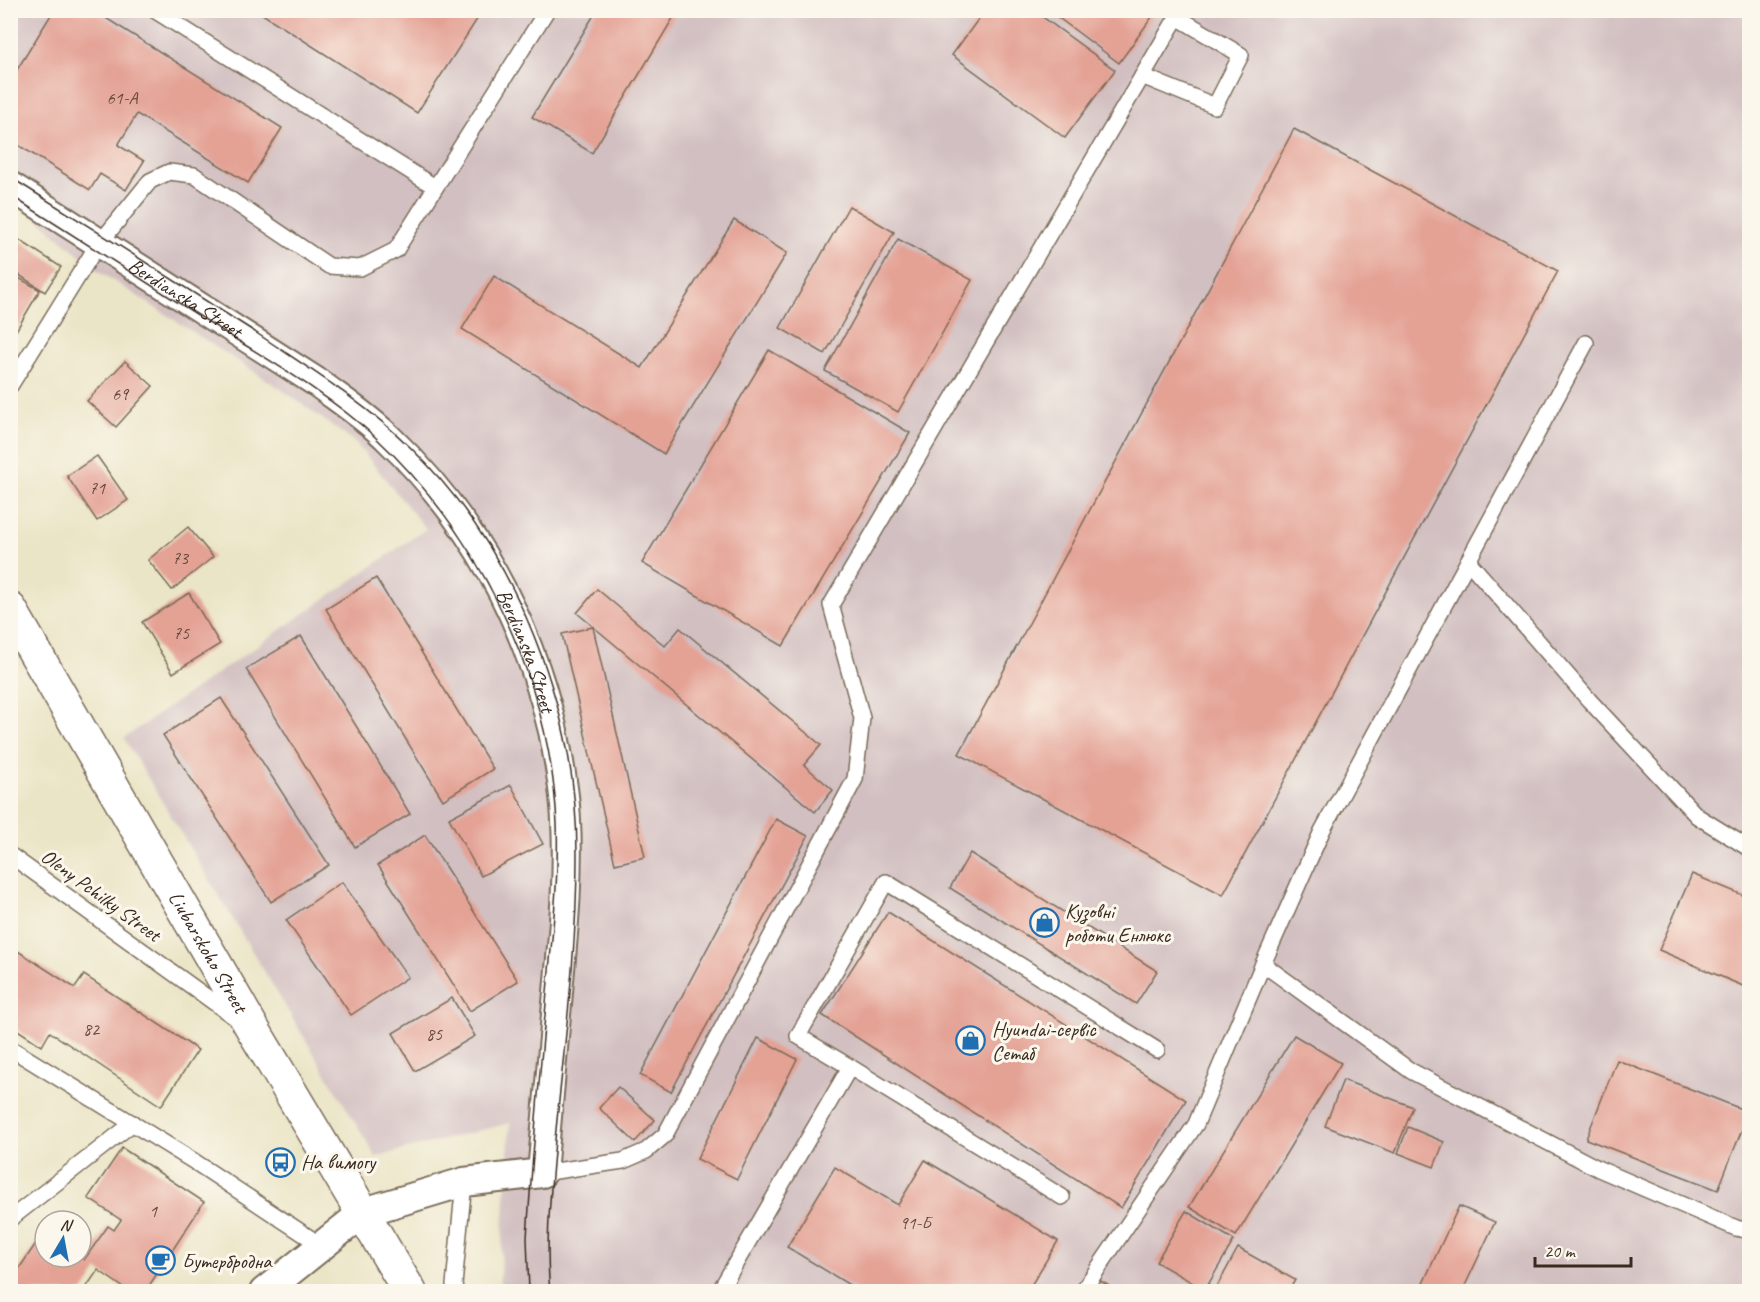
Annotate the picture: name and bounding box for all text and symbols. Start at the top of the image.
house number: 61-А [106,87,139,109]
street label: Berdianska Street [123,252,249,345]
house number: 69 [112,383,130,405]
house number: 71 [89,477,106,499]
house number: 73 [172,547,190,569]
street label: Berdianska Street [490,585,561,717]
house number: 75 [173,622,190,644]
street label: Oleny Pchilky Street [36,843,168,948]
street label: Liubarskoho Street [163,886,255,1019]
place label: Кузовні роботи Енлюкс [1065,898,1172,948]
shop icon: Кузовні роботи Енлюкс [1028,907,1060,939]
place label: Hyundai-сервіс Сетаб [992,1016,1097,1066]
house number: 82 [83,1018,101,1040]
house number: 85 [426,1023,443,1045]
shop icon: Hyundai-сервіс Сетаб [955,1025,987,1057]
bus stop icon: На вимогу [264,1146,296,1178]
place label: На вимогу [301,1149,377,1175]
house number: 1 [149,1200,158,1222]
north arrow [33,1209,93,1269]
house number: 91-Б [899,1212,933,1234]
text: N [59,1215,75,1236]
scale bar [1535,1230,1631,1268]
text: 20 m [1544,1240,1577,1262]
cafe icon: Бутербродна [145,1245,177,1277]
place label: Бутербродна [182,1248,273,1274]

